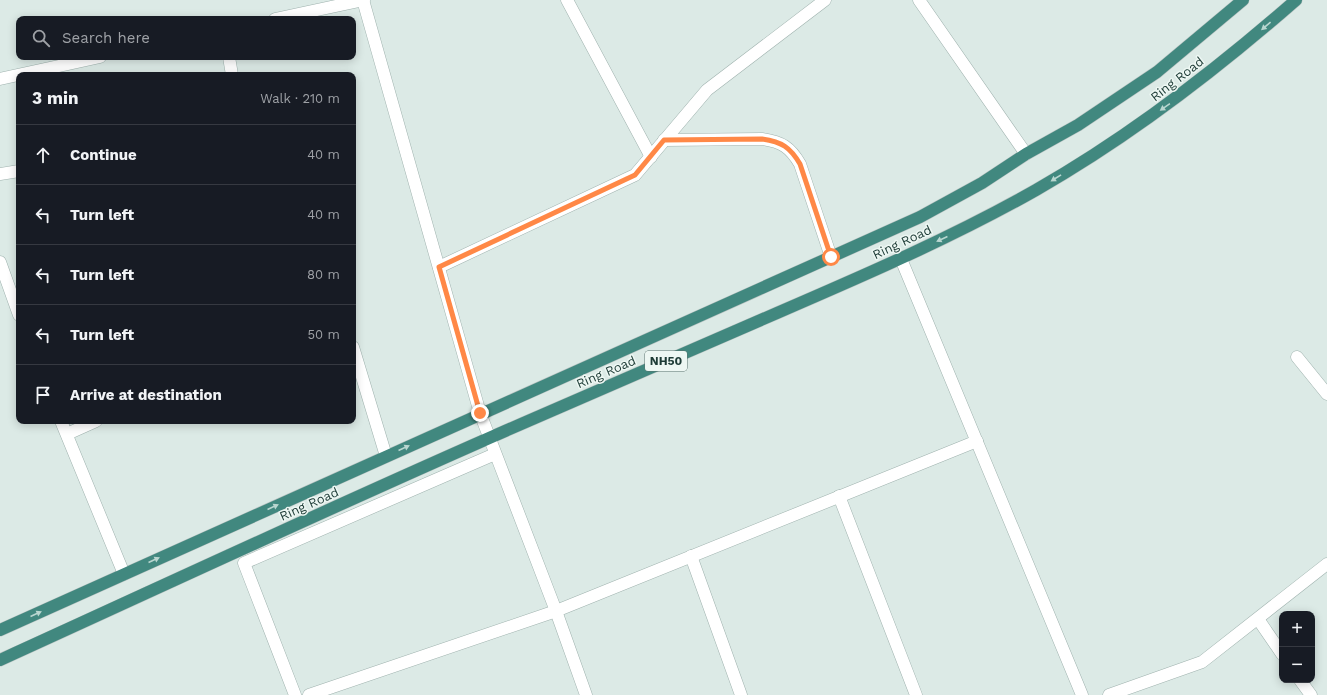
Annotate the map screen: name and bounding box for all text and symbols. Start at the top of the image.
search box [16,16,356,60]
one-way arrow [1261,21,1272,30]
icon: search [30,27,52,49]
text: Search here [62,29,150,47]
street label: Ring Road [1147,54,1207,104]
text: 3 min [32,88,78,108]
text: Walk · 210 m [260,91,340,106]
one-way arrow [1160,103,1170,111]
icon: ahead [32,144,54,166]
text: Continue [70,146,137,164]
text: 40 m [307,147,340,162]
one-way arrow [1050,174,1062,181]
icon: left [32,204,54,226]
text: Turn left [70,206,134,224]
text: 40 m [307,207,340,222]
street label: Ring Road [870,222,934,262]
one-way arrow [936,236,947,242]
route start [822,248,840,266]
icon: left [32,264,54,286]
text: Turn left [70,266,134,284]
text: 80 m [307,267,340,282]
icon: left [32,324,54,346]
text: Turn left [70,326,134,344]
text: 50 m [308,327,340,342]
road number: NH50 [645,351,687,371]
street label: Ring Road [574,353,638,391]
icon: arrive [32,384,54,406]
text: Arrive at destination [70,386,222,404]
route end [471,404,489,422]
one-way arrow [398,444,410,450]
street label: Ring Road [277,484,341,524]
one-way arrow [267,504,278,510]
one-way arrow [148,557,160,563]
one-way arrow [30,611,41,617]
map controls [1279,611,1315,683]
button: + [1279,611,1315,647]
button: − [1279,647,1315,683]

